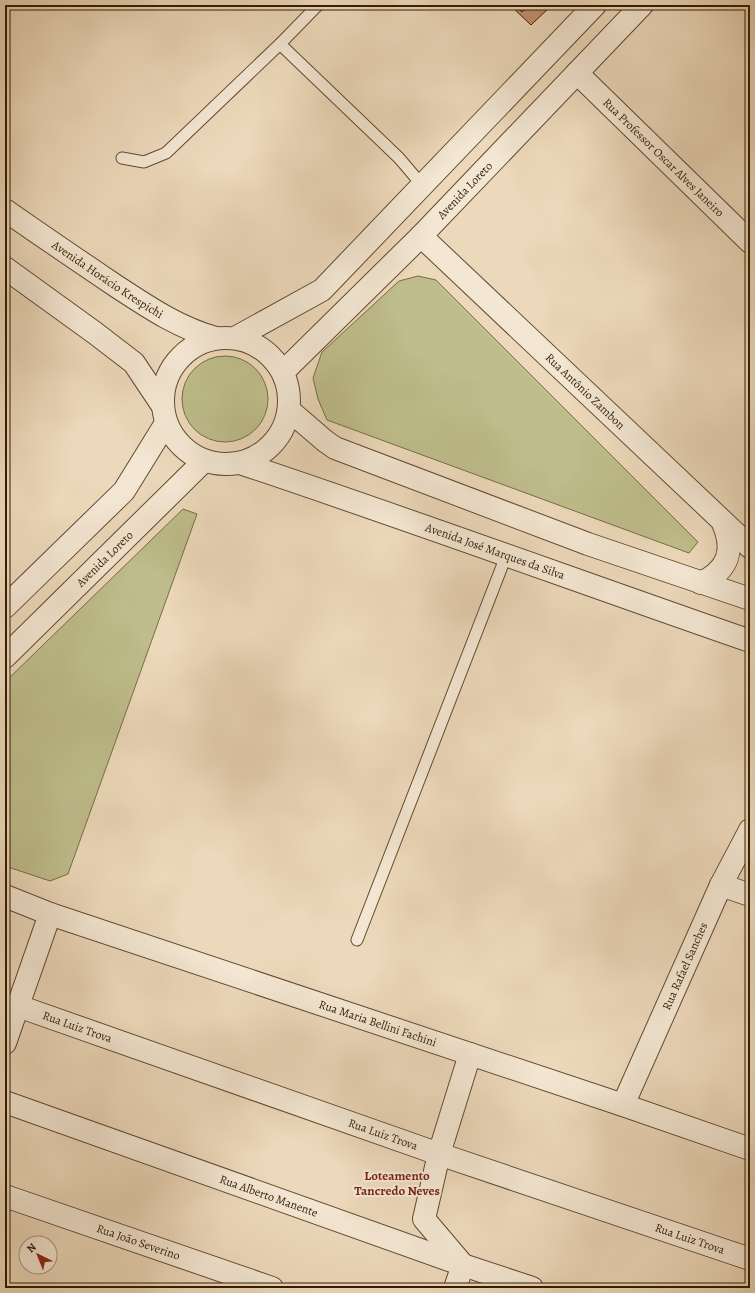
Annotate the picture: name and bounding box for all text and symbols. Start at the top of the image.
street label: Rua Professor Oscar Alves Janeiro [600,95,728,220]
street label: Avenida Loreto [433,158,496,223]
street label: Avenida Horácio Krespichi [48,236,166,322]
street label: Rua Antônio Zambon [542,350,629,433]
street label: Avenida José Marques da Silva [422,519,568,583]
street label: Avenida Loreto [72,527,137,591]
street label: Rua Rafael Sanches [658,920,711,1012]
street label: Rua Maria Bellini Fachini [317,996,439,1050]
street label: Rua Luiz Trova [41,1007,115,1047]
street label: Rua Luiz Trova [346,1115,420,1154]
district label: Loteamento Tancredo Neves [354,1167,440,1199]
street label: Rua Alberto Manente [218,1171,320,1221]
street label: Rua Luiz Trova [653,1219,727,1258]
street label: Rua João Severino [94,1220,182,1264]
north arrow [18,1235,58,1275]
text: N [23,1240,40,1256]

